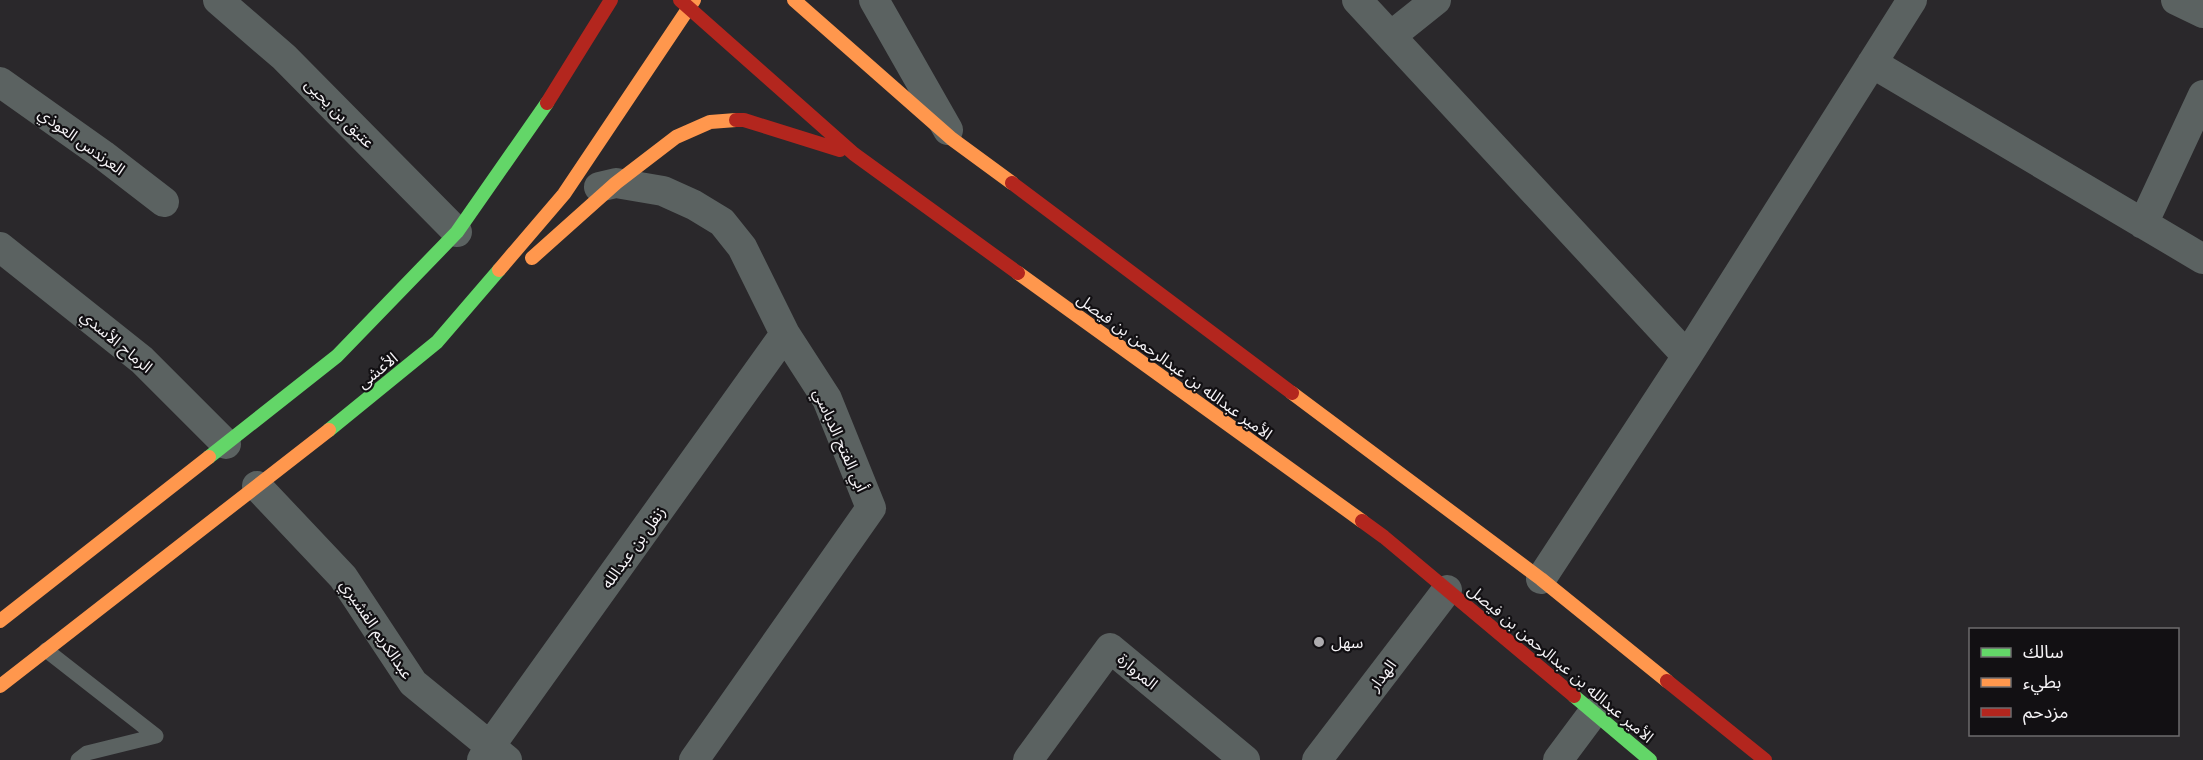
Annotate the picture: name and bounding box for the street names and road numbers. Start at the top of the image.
street label: عتيق بن يحيى [300,75,378,153]
street label: العرندس العوذي [33,104,128,181]
street label: الأمير عبدالله بن عبدالرحمن بن فيصل [1073,290,1275,444]
street label: الرماح الأسدي [75,307,156,379]
street label: الأعشى [354,349,401,392]
street label: أبي الفتح الدباسي [807,386,872,496]
street label: زنفل بن عبدالله [598,503,670,592]
street label: عبدالكريم القشيري [334,576,416,684]
street label: الأمير عبدالله بن عبدالرحمن بن فيصل [1464,581,1657,747]
street label: المروارة [1114,650,1161,694]
street label: الهدار [1365,656,1400,696]

